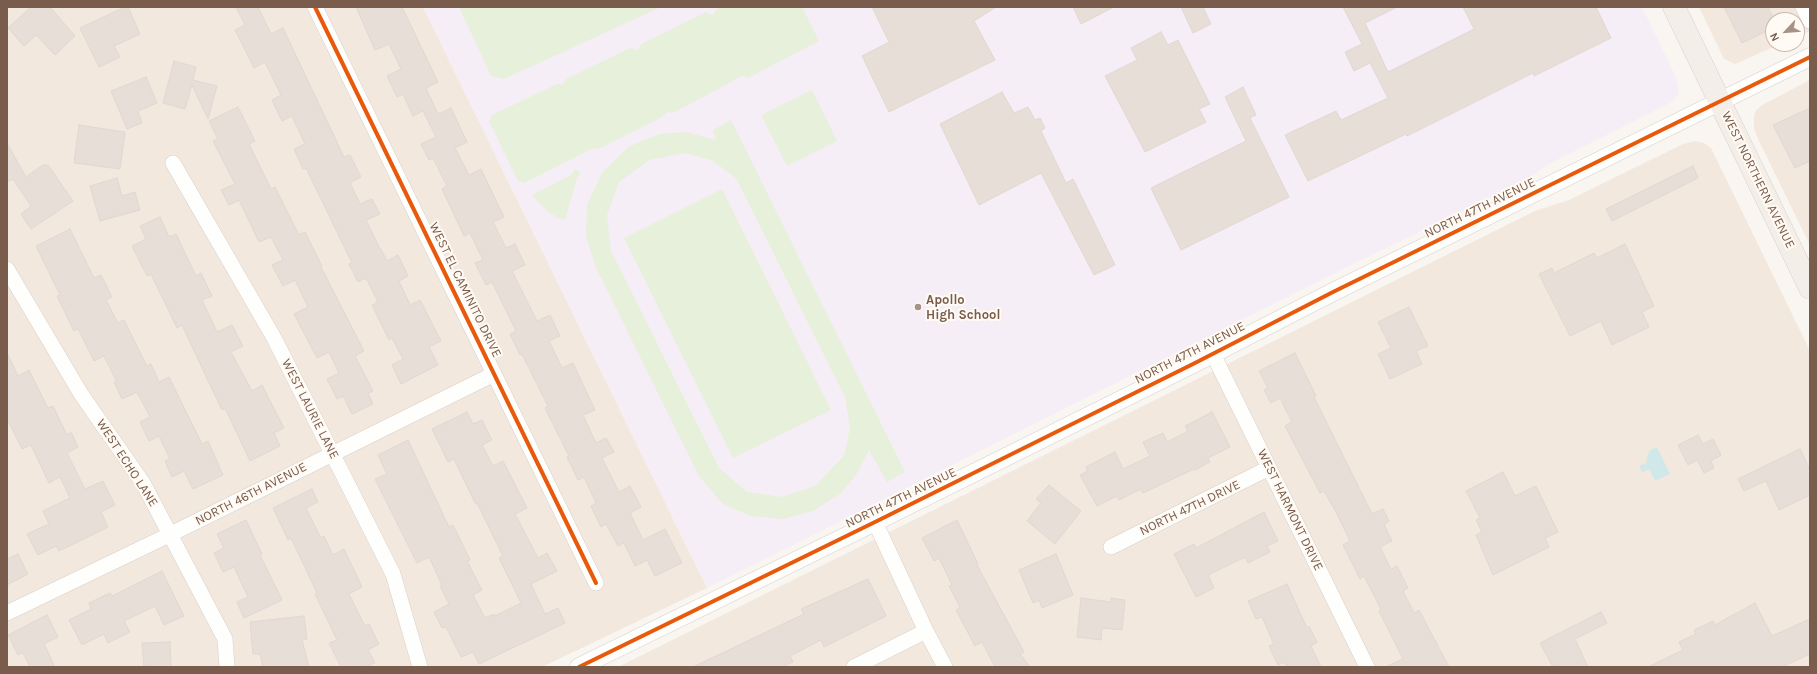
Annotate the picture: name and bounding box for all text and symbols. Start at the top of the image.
north arrow [1765,12,1805,52]
text: N [1767,31,1782,43]
street label: WEST NORTHERN AVENUE [1718,109,1798,251]
street label: NORTH 47TH AVENUE [1422,174,1538,242]
street label: WEST EL CAMINITO DRIVE [425,220,505,360]
place label: Apollo High School [926,292,1000,323]
marker: Apollo High School [913,302,923,312]
street label: NORTH 47TH AVENUE [1132,318,1248,388]
street label: WEST LAURIE LANE [278,356,342,462]
street label: WEST ECHO LANE [93,416,161,510]
street label: WEST HARMONT DRIVE [1254,447,1326,573]
street label: NORTH 46TH AVENUE [193,459,309,529]
street label: NORTH 47TH AVENUE [843,464,959,532]
street label: NORTH 47TH DRIVE [1137,477,1243,539]

